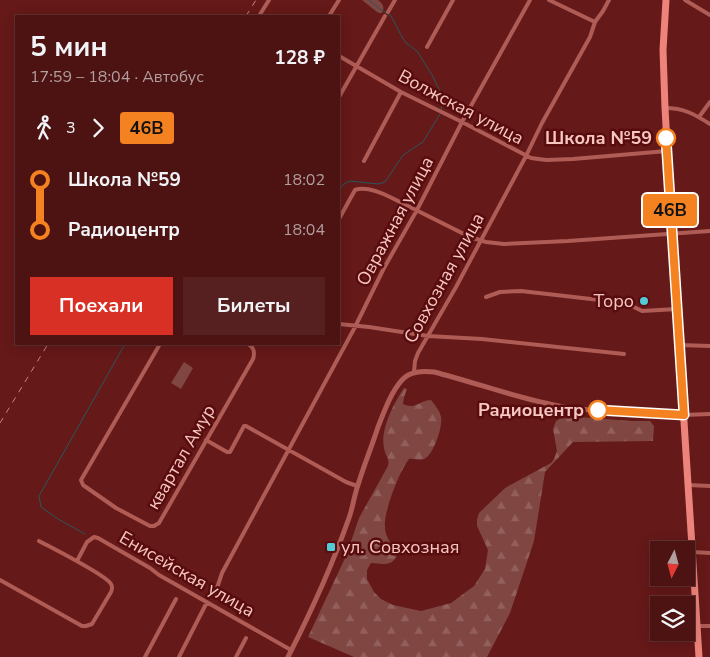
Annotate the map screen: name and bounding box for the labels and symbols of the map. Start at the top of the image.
street label: Волжская улица [394,64,528,150]
place label: Школа №59 [545,126,652,150]
marker: Школа №59 [656,128,676,148]
street label: Овражная улица [351,152,439,290]
line badge: 46В [641,194,699,226]
street label: Совхозная улица [398,209,490,347]
place label: Торо [593,289,634,313]
marker: Торо [638,295,650,307]
place label: Радиоцентр [478,398,584,422]
street label: квартал Амур [141,400,221,514]
marker: Радиоцентр [588,400,608,420]
street label: Енисейская улица [115,525,259,623]
place label: ул. Совхозная [341,535,459,559]
marker: ул. Совхозная [325,541,337,553]
north arrow [650,541,695,586]

